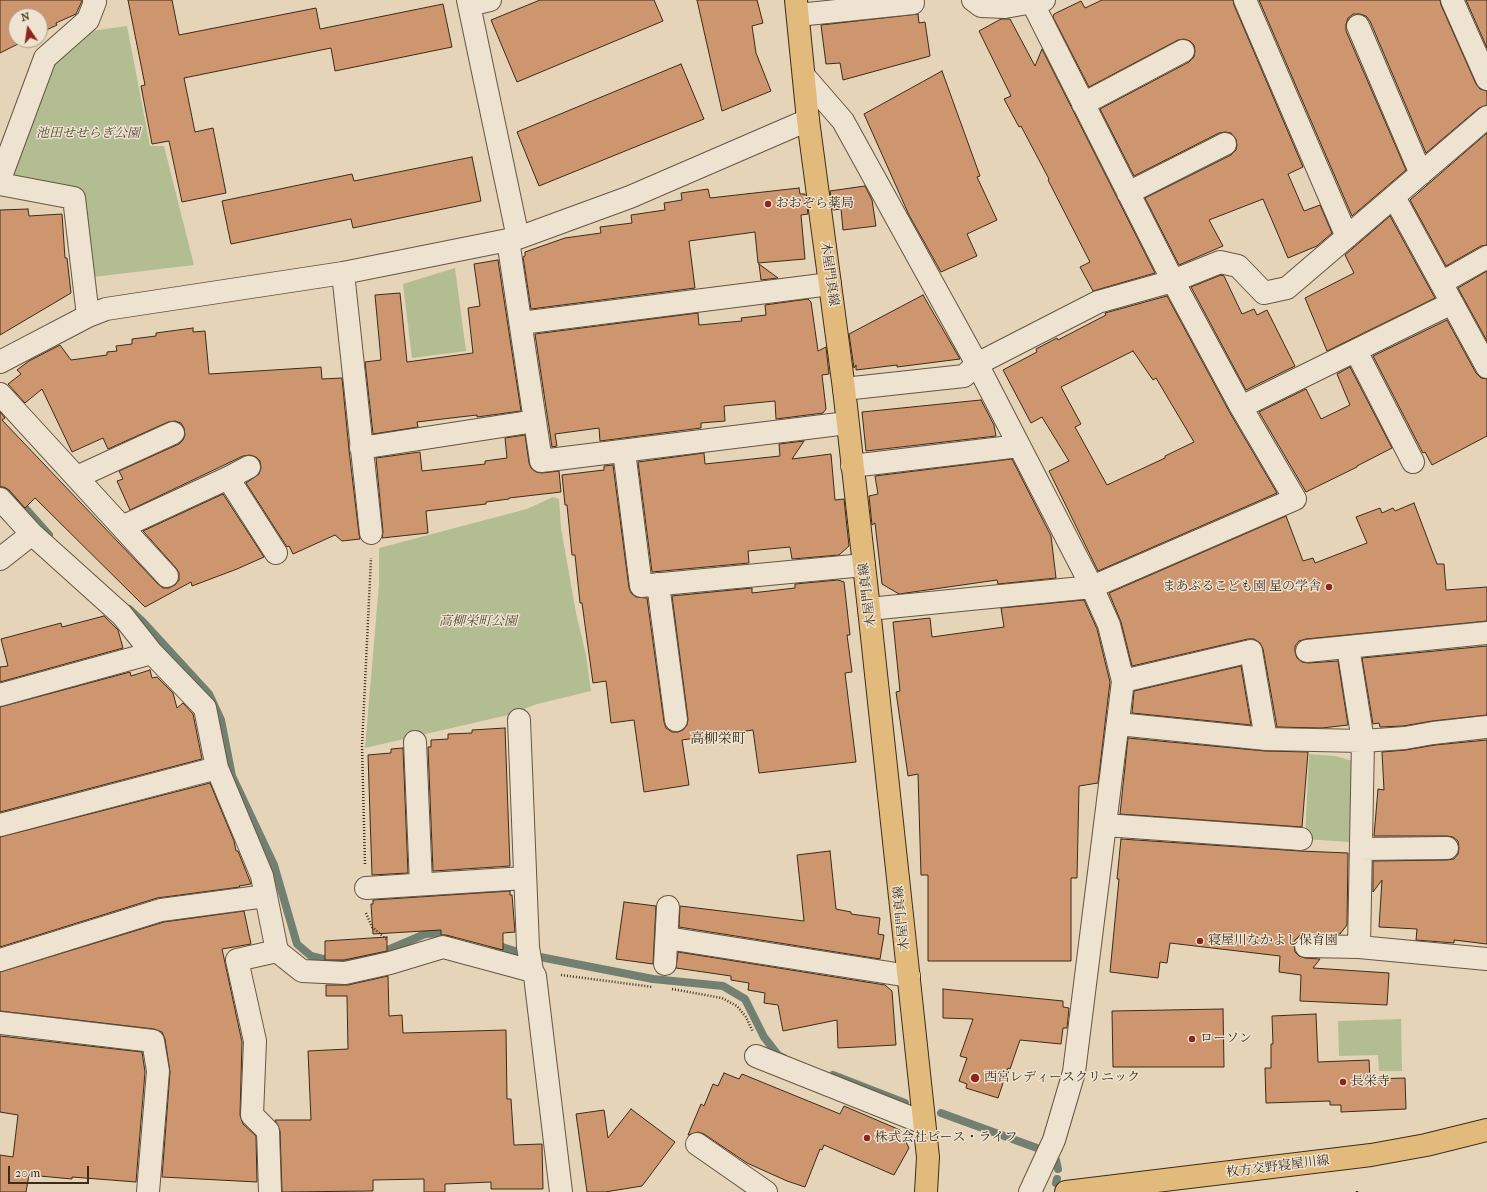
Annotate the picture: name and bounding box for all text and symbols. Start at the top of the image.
north arrow [8,8,48,48]
text: N [20,10,31,24]
park label: 池田せせらぎ公園 [36,126,140,142]
place label: おおぞら薬局 [776,196,854,212]
marker: おおぞら薬局 [763,199,773,209]
street label: 木屋門真線 [817,241,841,307]
street label: 木屋門真線 [856,562,880,628]
place label: まあぶるこども園 星の学舎 [1162,579,1321,595]
marker: まあぶるこども園 星の学舎 [1324,582,1334,592]
park label: 高柳栄町公園 [439,614,517,630]
district label: 高柳栄町 [690,732,746,748]
street label: 木屋門真線 [891,885,913,951]
place label: 寝屋川なかよし保育園 [1208,933,1338,949]
marker: 寝屋川なかよし保育園 [1195,936,1205,946]
place label: ローソン [1200,1031,1252,1047]
marker: ローソン [1187,1034,1197,1044]
place label: 西宮レディースクリニック [984,1070,1140,1086]
marker: 西宮レディースクリニック [969,1072,981,1084]
place label: 長栄寺 [1351,1074,1390,1090]
marker: 長栄寺 [1338,1077,1348,1087]
place label: 株式会社ピース・ライフ [875,1130,1017,1146]
marker: 株式会社ピース・ライフ [862,1133,872,1143]
street label: 枚方交野寝屋川線 [1225,1153,1331,1181]
scale bar [10,1158,91,1184]
text: 20 m [15,1166,40,1180]

